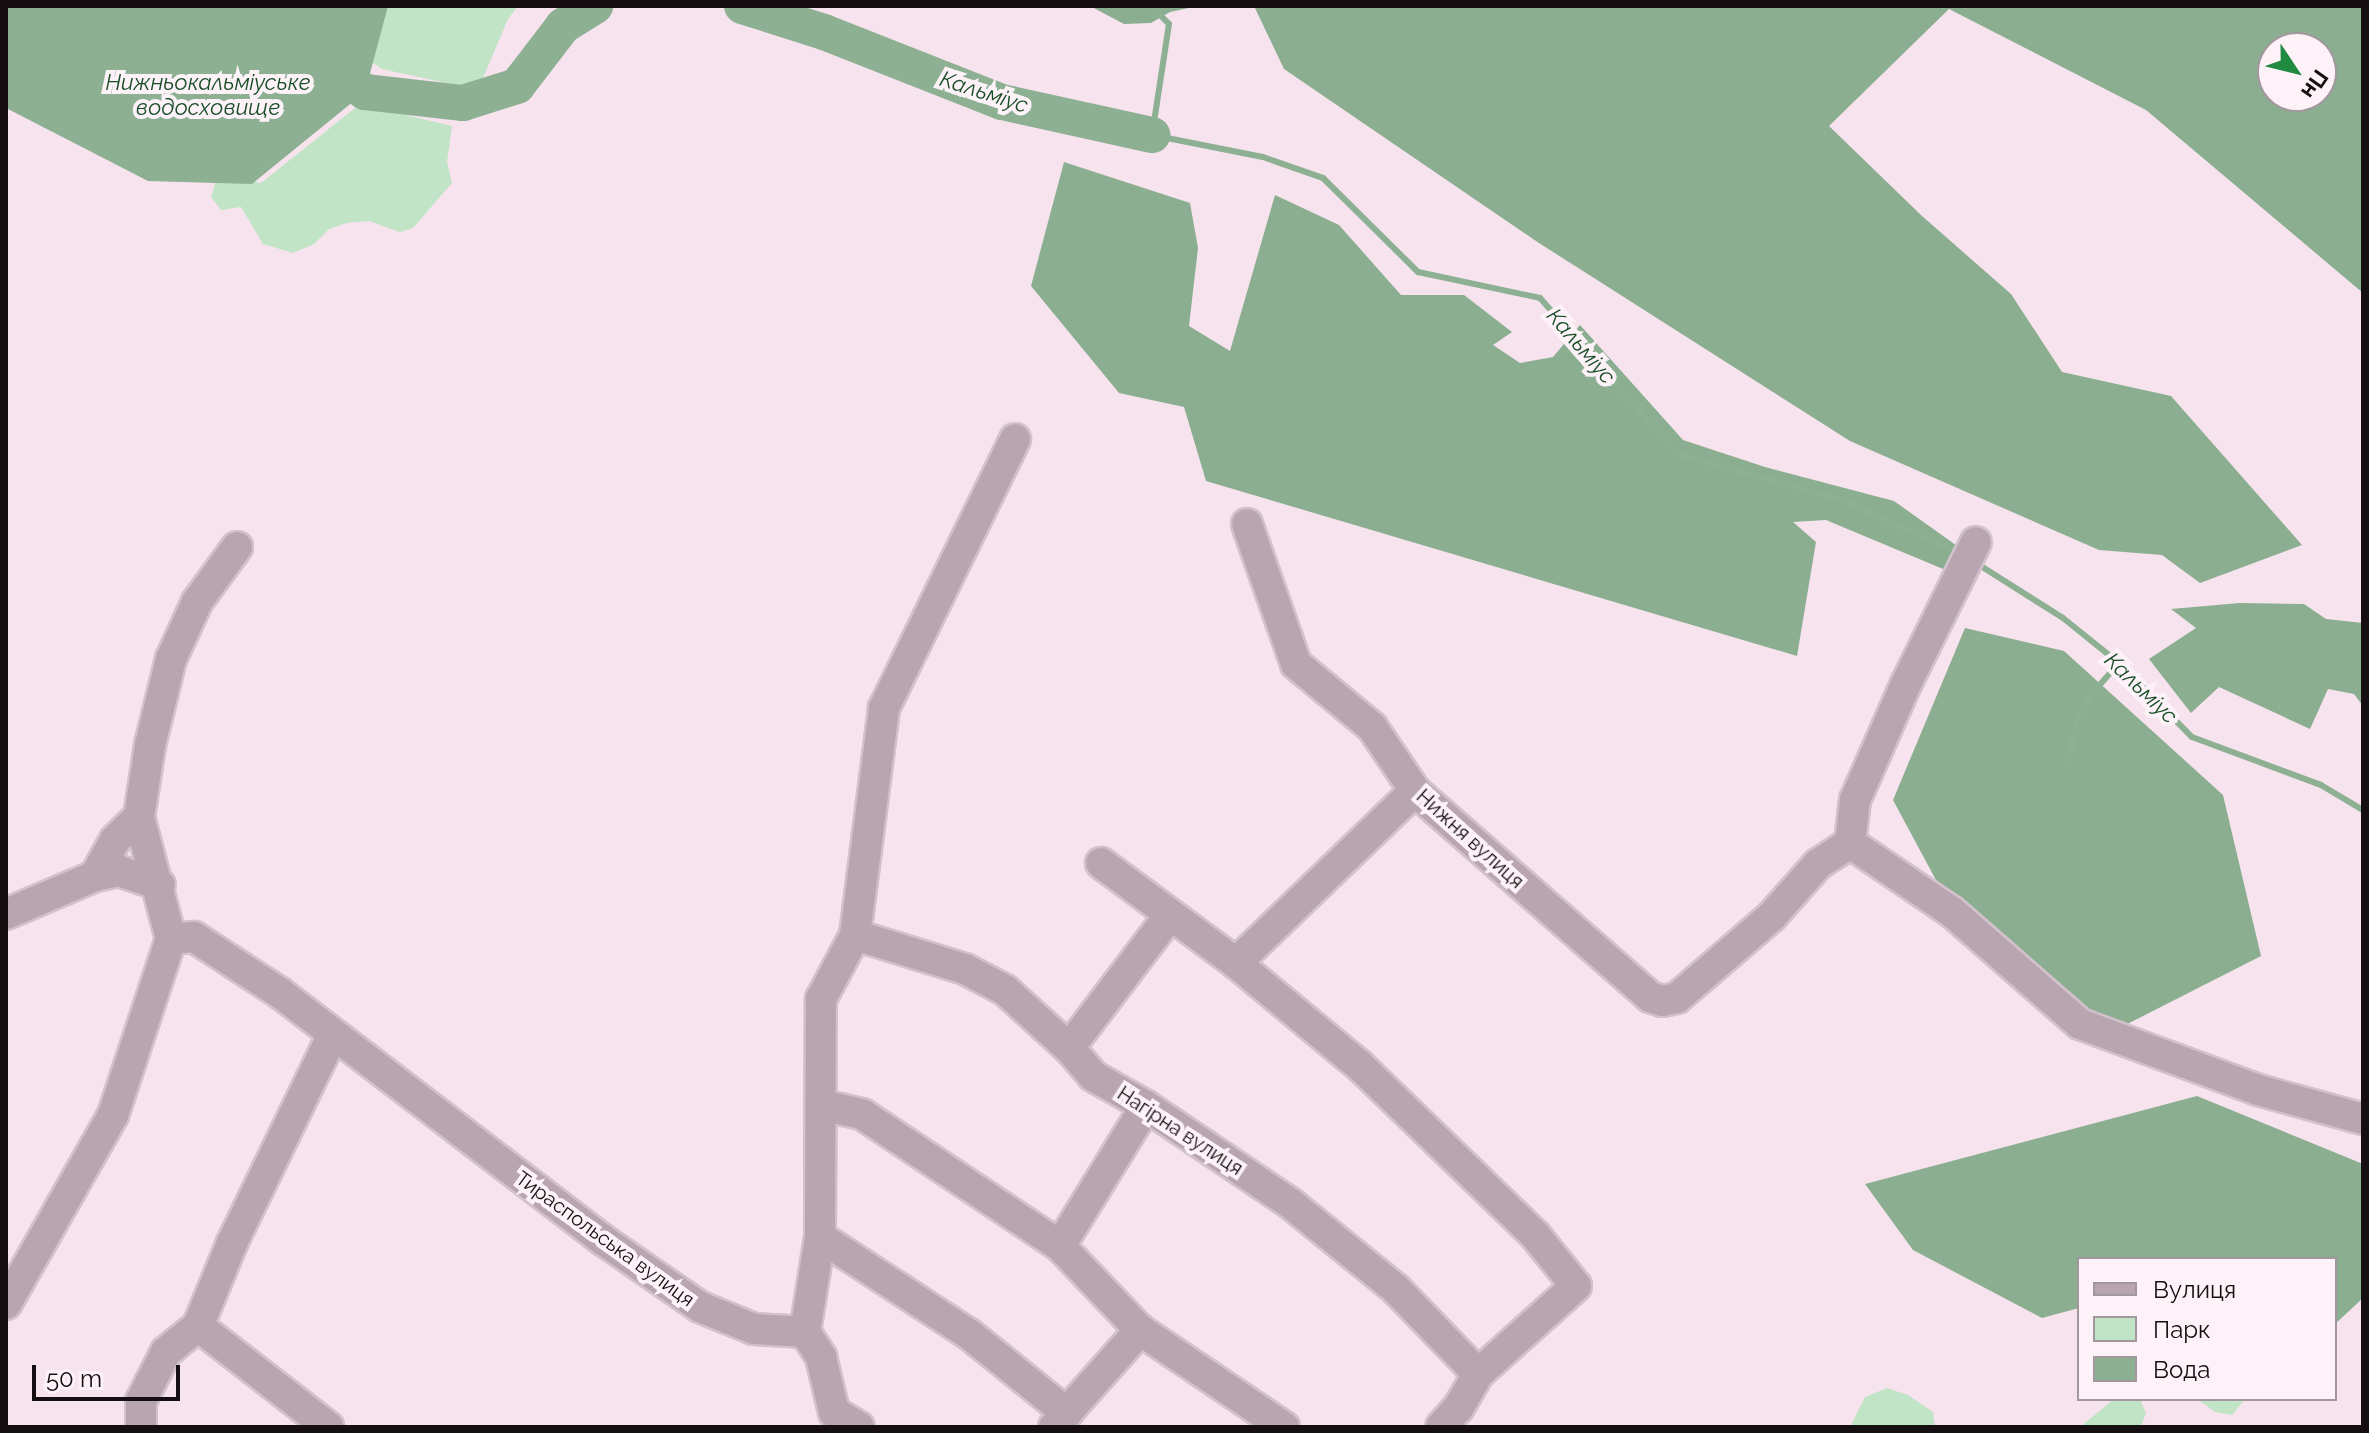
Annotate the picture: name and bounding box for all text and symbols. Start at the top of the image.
north arrow [2257,32,2337,112]
water label: Кальміус [937,65,1031,119]
text: Пн [2296,65,2334,104]
water label: Нижньокальміуське водосховище [105,69,311,120]
water label: Кальміус [1541,303,1621,389]
water label: Кальміус [2099,647,2183,729]
street label: Нижня вулиця [1411,784,1529,894]
street label: Нагірна вулиця [1113,1082,1247,1180]
street label: Тираспольська вулиця [511,1166,699,1312]
legend [2077,1257,2337,1401]
text: Вулиця [2153,1275,2236,1304]
text: Парк [2153,1315,2211,1344]
scale bar [36,1349,184,1399]
text: Вода [2153,1355,2210,1384]
text: 50 m [46,1364,102,1393]

